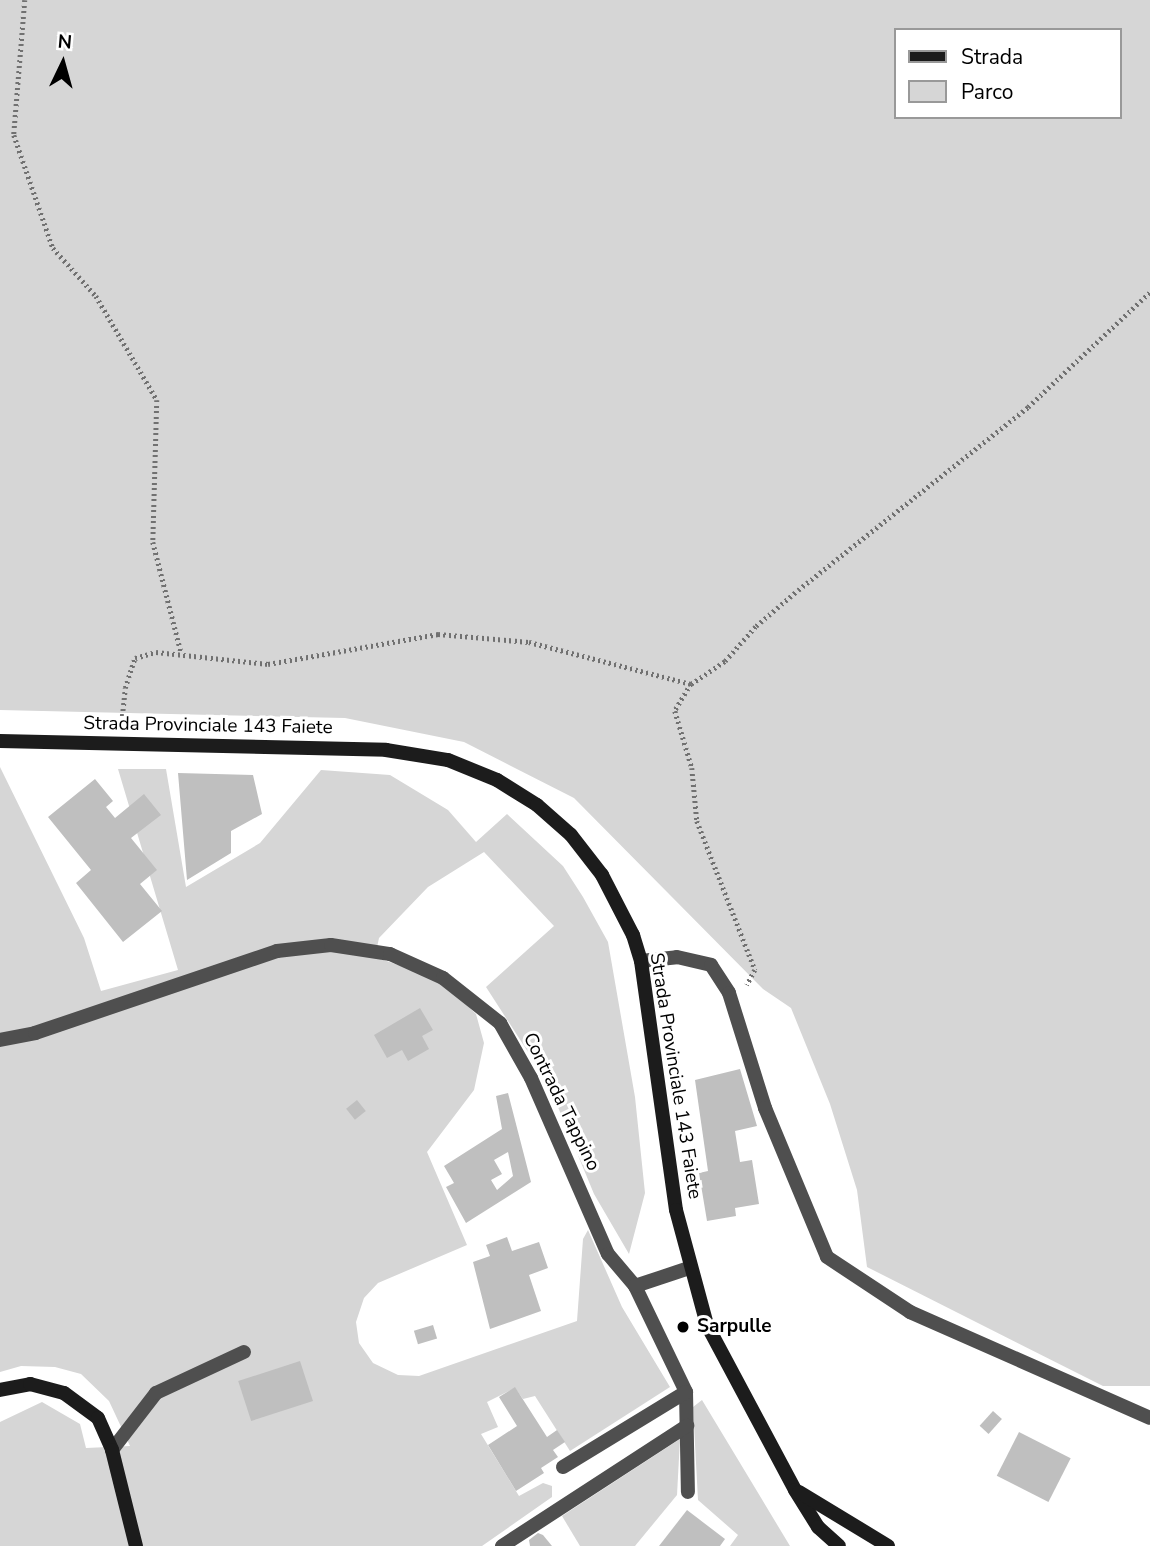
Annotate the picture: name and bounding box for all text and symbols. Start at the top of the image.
north arrow [28,28,98,98]
legend [894,28,1122,119]
text: N [57,29,73,56]
text: Strada [961,43,1023,71]
text: Parco [961,78,1014,106]
street label: Strada Provinciale 143 Faiete [83,712,333,740]
street label: Strada Provinciale 143 Faiete [644,951,706,1201]
street label: Contrada Tappino [518,1029,604,1175]
place label: Sarpulle [697,1316,772,1338]
marker: Sarpulle [675,1319,691,1335]

